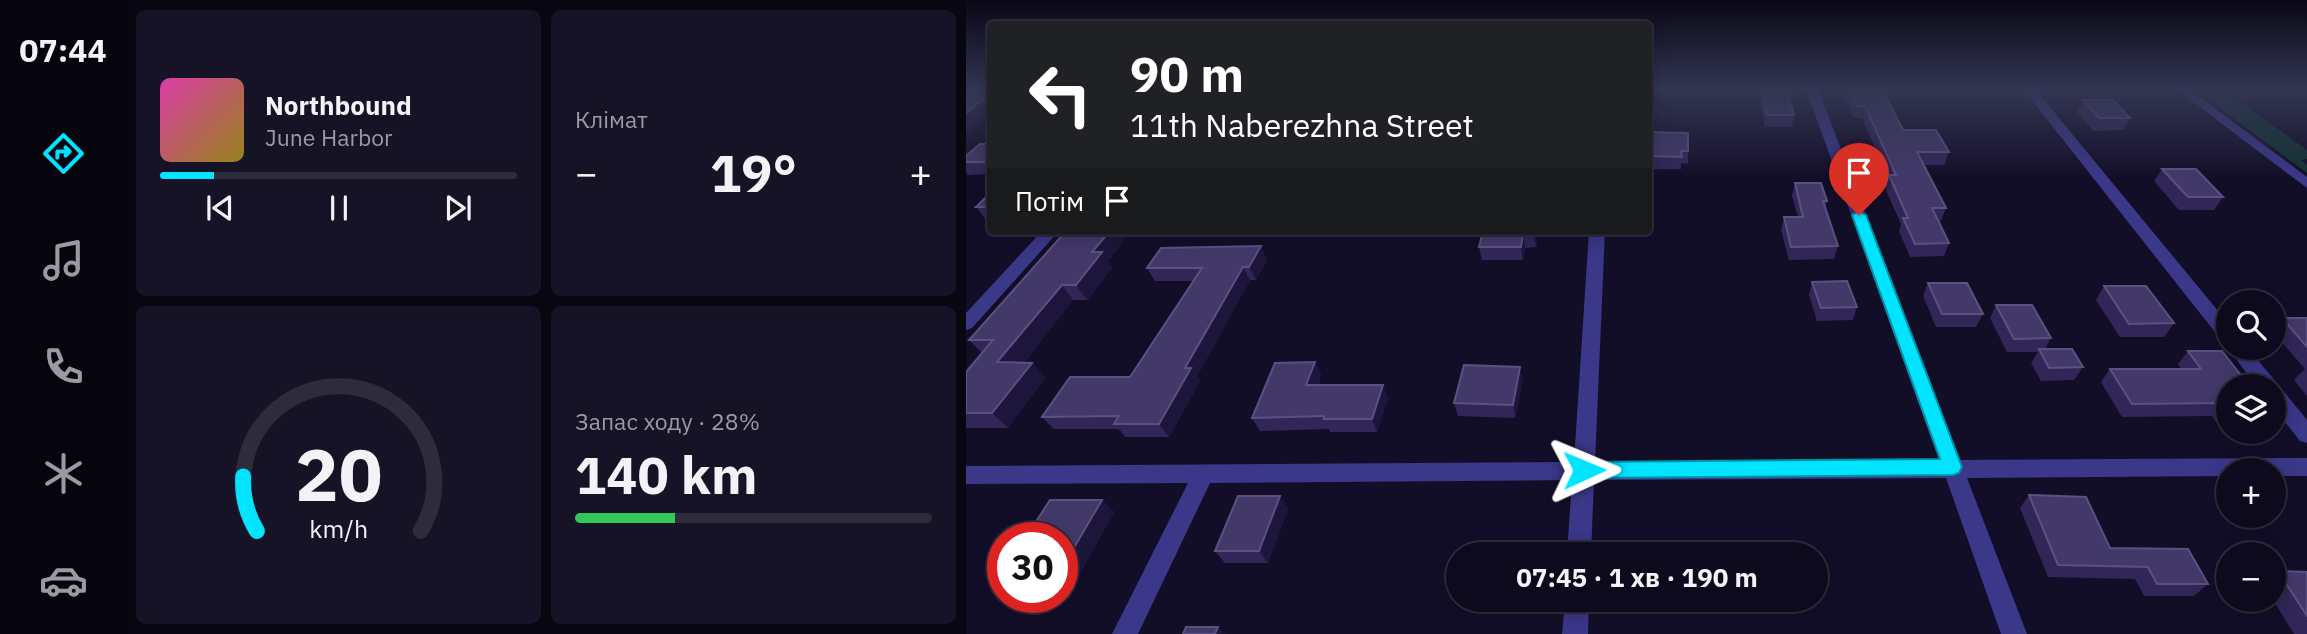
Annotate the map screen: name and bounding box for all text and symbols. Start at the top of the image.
text: 07:44 [19,29,107,71]
text: 90 m [1130,42,1244,105]
icon: left [1015,49,1106,140]
text: Northbound [265,88,412,122]
text: Клімат [575,104,648,134]
text: 11th Naberezhna Street [1130,104,1474,146]
text: June Harbor [265,122,393,152]
icon: directions [39,129,88,178]
text: 19° [710,139,797,206]
pin [1829,143,1889,215]
text: − [575,148,598,197]
text: + [909,148,932,197]
icon: arrive [1840,154,1878,192]
icon: arrive [1098,182,1136,220]
text: Потім [1015,184,1084,218]
icon: previous [201,189,239,227]
icon: pause [320,189,358,227]
icon: next [439,189,477,227]
icon: music [39,236,88,285]
map controls [2216,290,2286,612]
button: search [2216,290,2286,360]
icon: phone [39,342,88,391]
button: layers [2216,374,2286,444]
text: Запас ходу · 28% [575,406,760,436]
text: 20 [295,426,382,521]
position arrow [1547,433,1621,507]
text: 140 km [575,441,757,508]
icon: climate [39,449,88,498]
button: + [2216,458,2286,528]
text: km/h [309,512,368,545]
speed limit sign: 30 [987,522,1078,613]
button: − [2216,542,2286,612]
icon: car [39,556,88,605]
text: 07:45 · 1 хв · 190 m [1516,560,1758,594]

